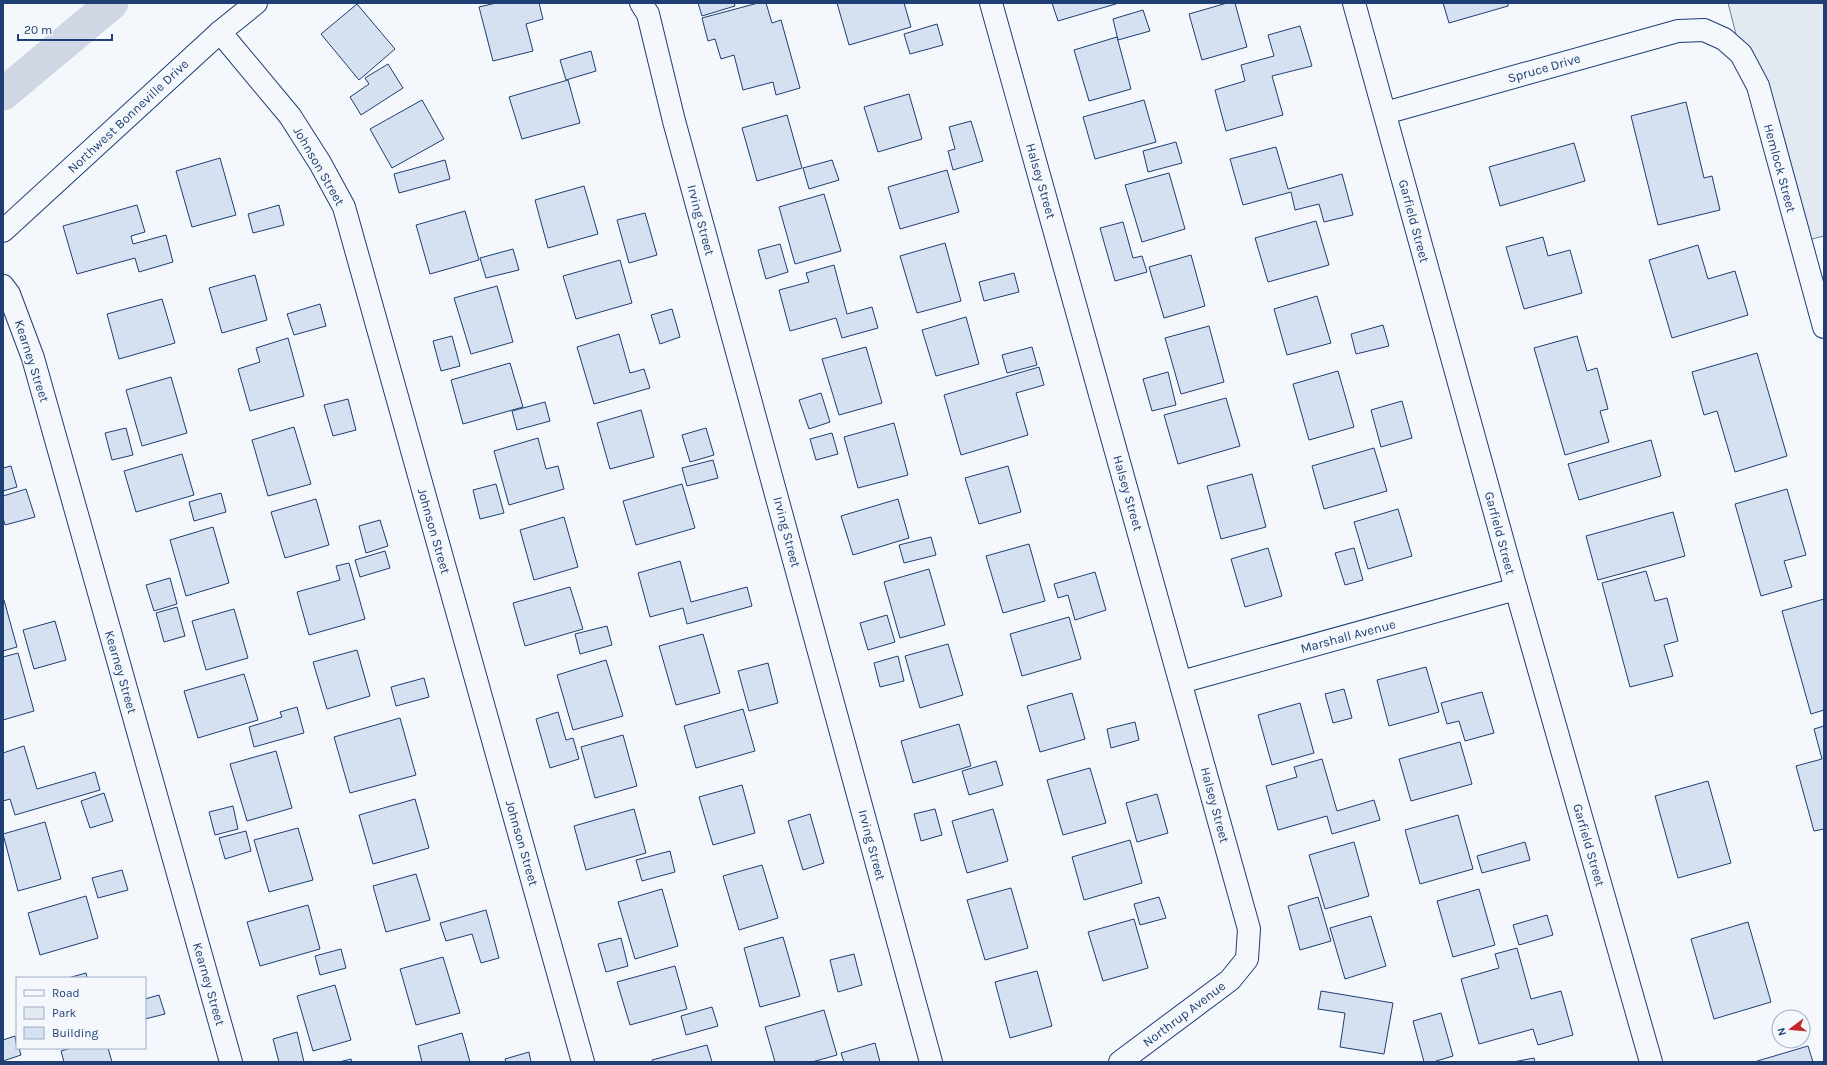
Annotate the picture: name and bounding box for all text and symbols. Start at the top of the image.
scale bar [18,16,112,42]
text: 20 m [24,23,52,37]
street label: Spruce Drive [1506,50,1582,86]
street label: Northwest Bonneville Drive [64,56,192,176]
street label: Hemlock Street [1761,122,1799,214]
street label: Johnson Street [290,124,348,208]
street label: Halsey Street [1023,142,1059,221]
street label: Garfield Street [1396,178,1432,264]
street label: Irving Street [684,183,718,257]
street label: Kearney Street [12,318,52,404]
street label: Halsey Street [1110,454,1146,533]
street label: Johnson Street [415,486,453,576]
street label: Garfield Street [1482,490,1518,576]
street label: Irving Street [770,495,804,569]
street label: Marshall Avenue [1299,616,1398,656]
street label: Kearney Street [102,629,140,715]
street label: Halsey Street [1198,765,1232,845]
street label: Johnson Street [503,798,541,888]
street label: Garfield Street [1570,802,1608,888]
street label: Irving Street [855,808,889,882]
street label: Kearney Street [190,941,228,1027]
legend [16,977,146,1049]
street label: Northrup Avenue [1140,978,1228,1050]
text: Road [52,986,80,1000]
text: Park [52,1006,77,1020]
north arrow [1771,1009,1811,1049]
text: Building [52,1026,99,1040]
text: N [1775,1026,1789,1037]

